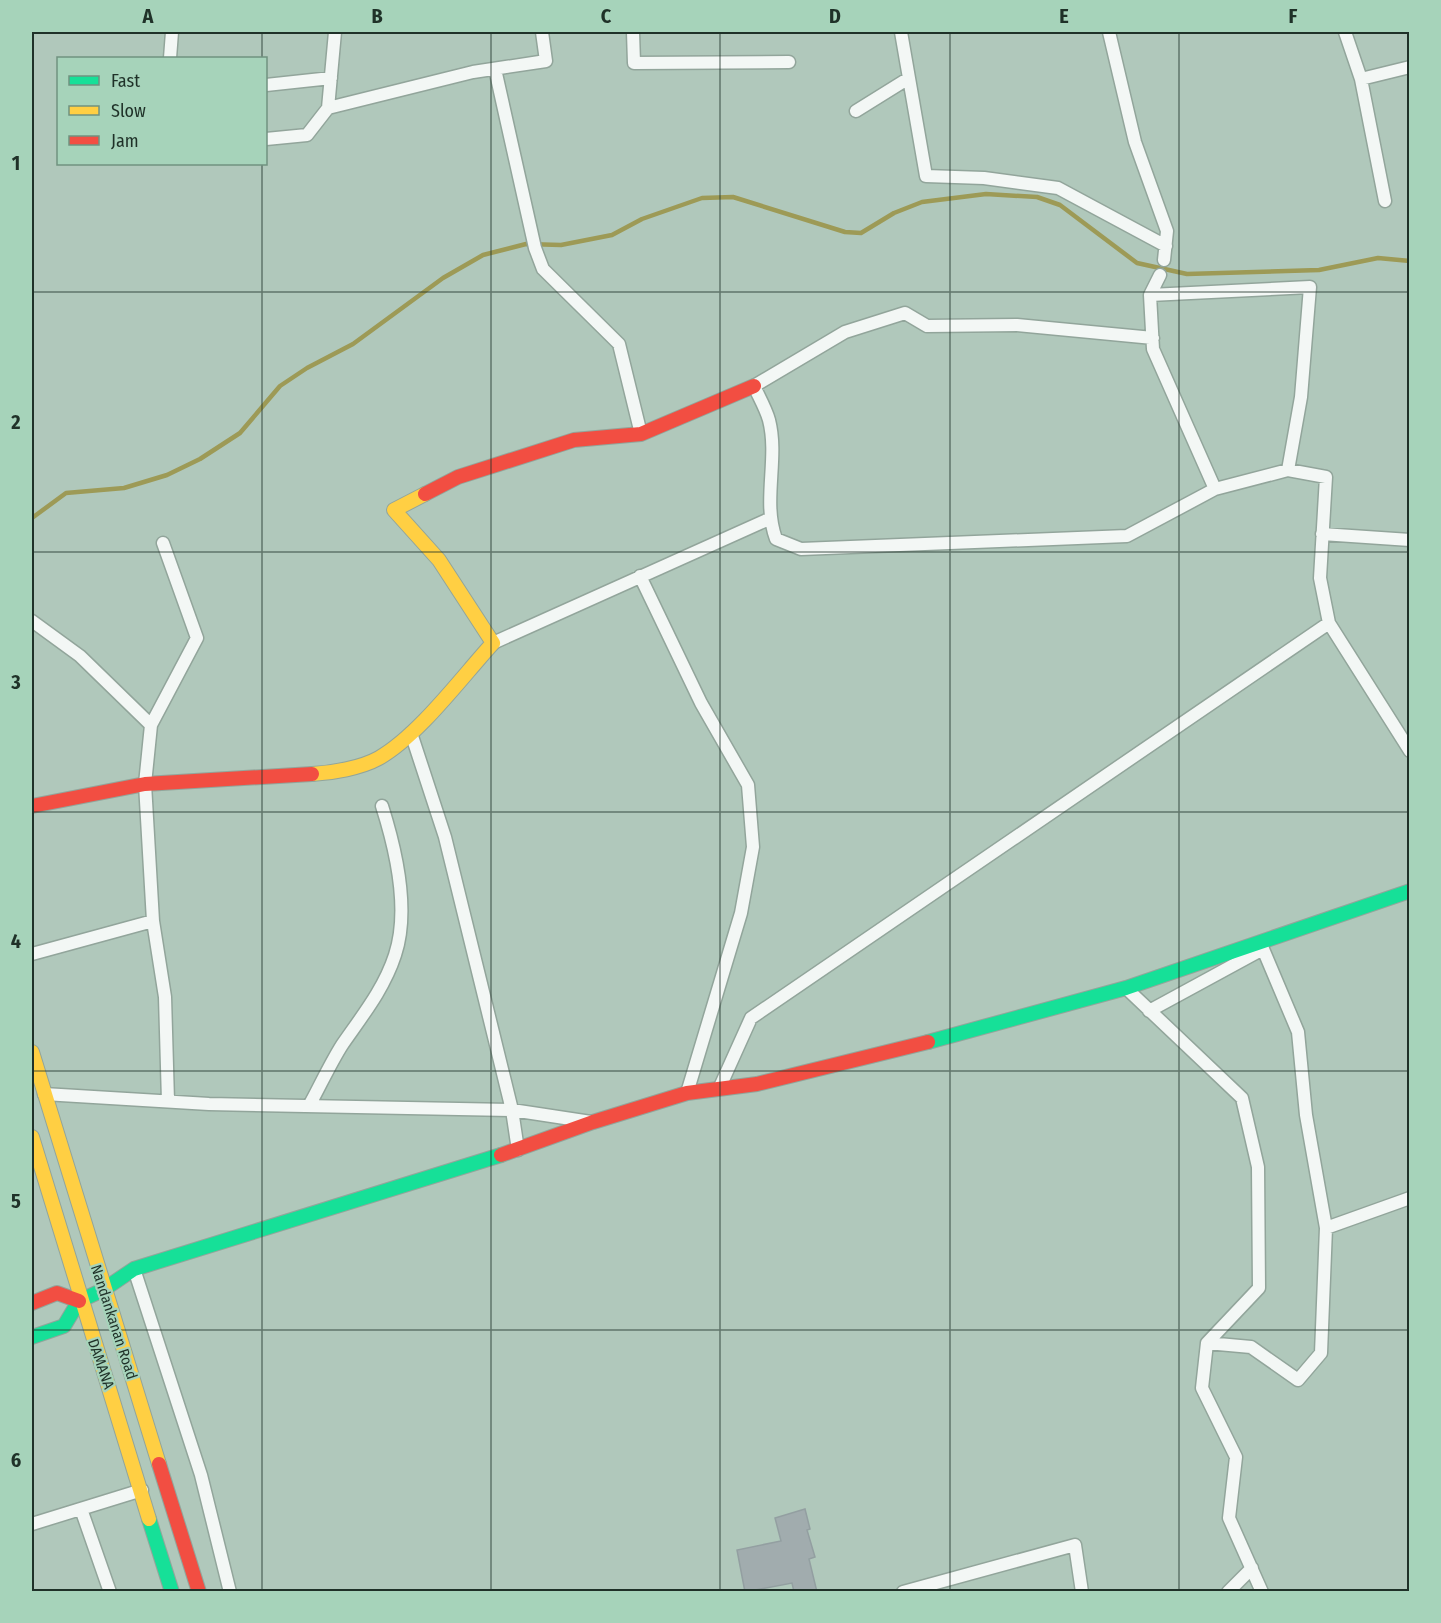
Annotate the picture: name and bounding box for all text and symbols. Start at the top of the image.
text: A [142,4,155,28]
text: B [371,4,383,28]
text: C [601,4,612,28]
text: D [829,4,841,28]
text: E [1059,4,1069,28]
text: F [1289,4,1298,28]
legend [57,57,267,165]
text: Fast [111,70,140,92]
text: Slow [111,100,146,122]
text: Jam [111,130,139,152]
text: 1 [12,151,20,175]
text: 2 [10,410,21,434]
text: 3 [10,670,21,694]
text: 4 [11,929,21,953]
text: 5 [11,1189,21,1213]
street label: Nandankanan Road [87,1262,141,1382]
street label: DAMANA [84,1336,118,1392]
text: 6 [11,1448,21,1472]

